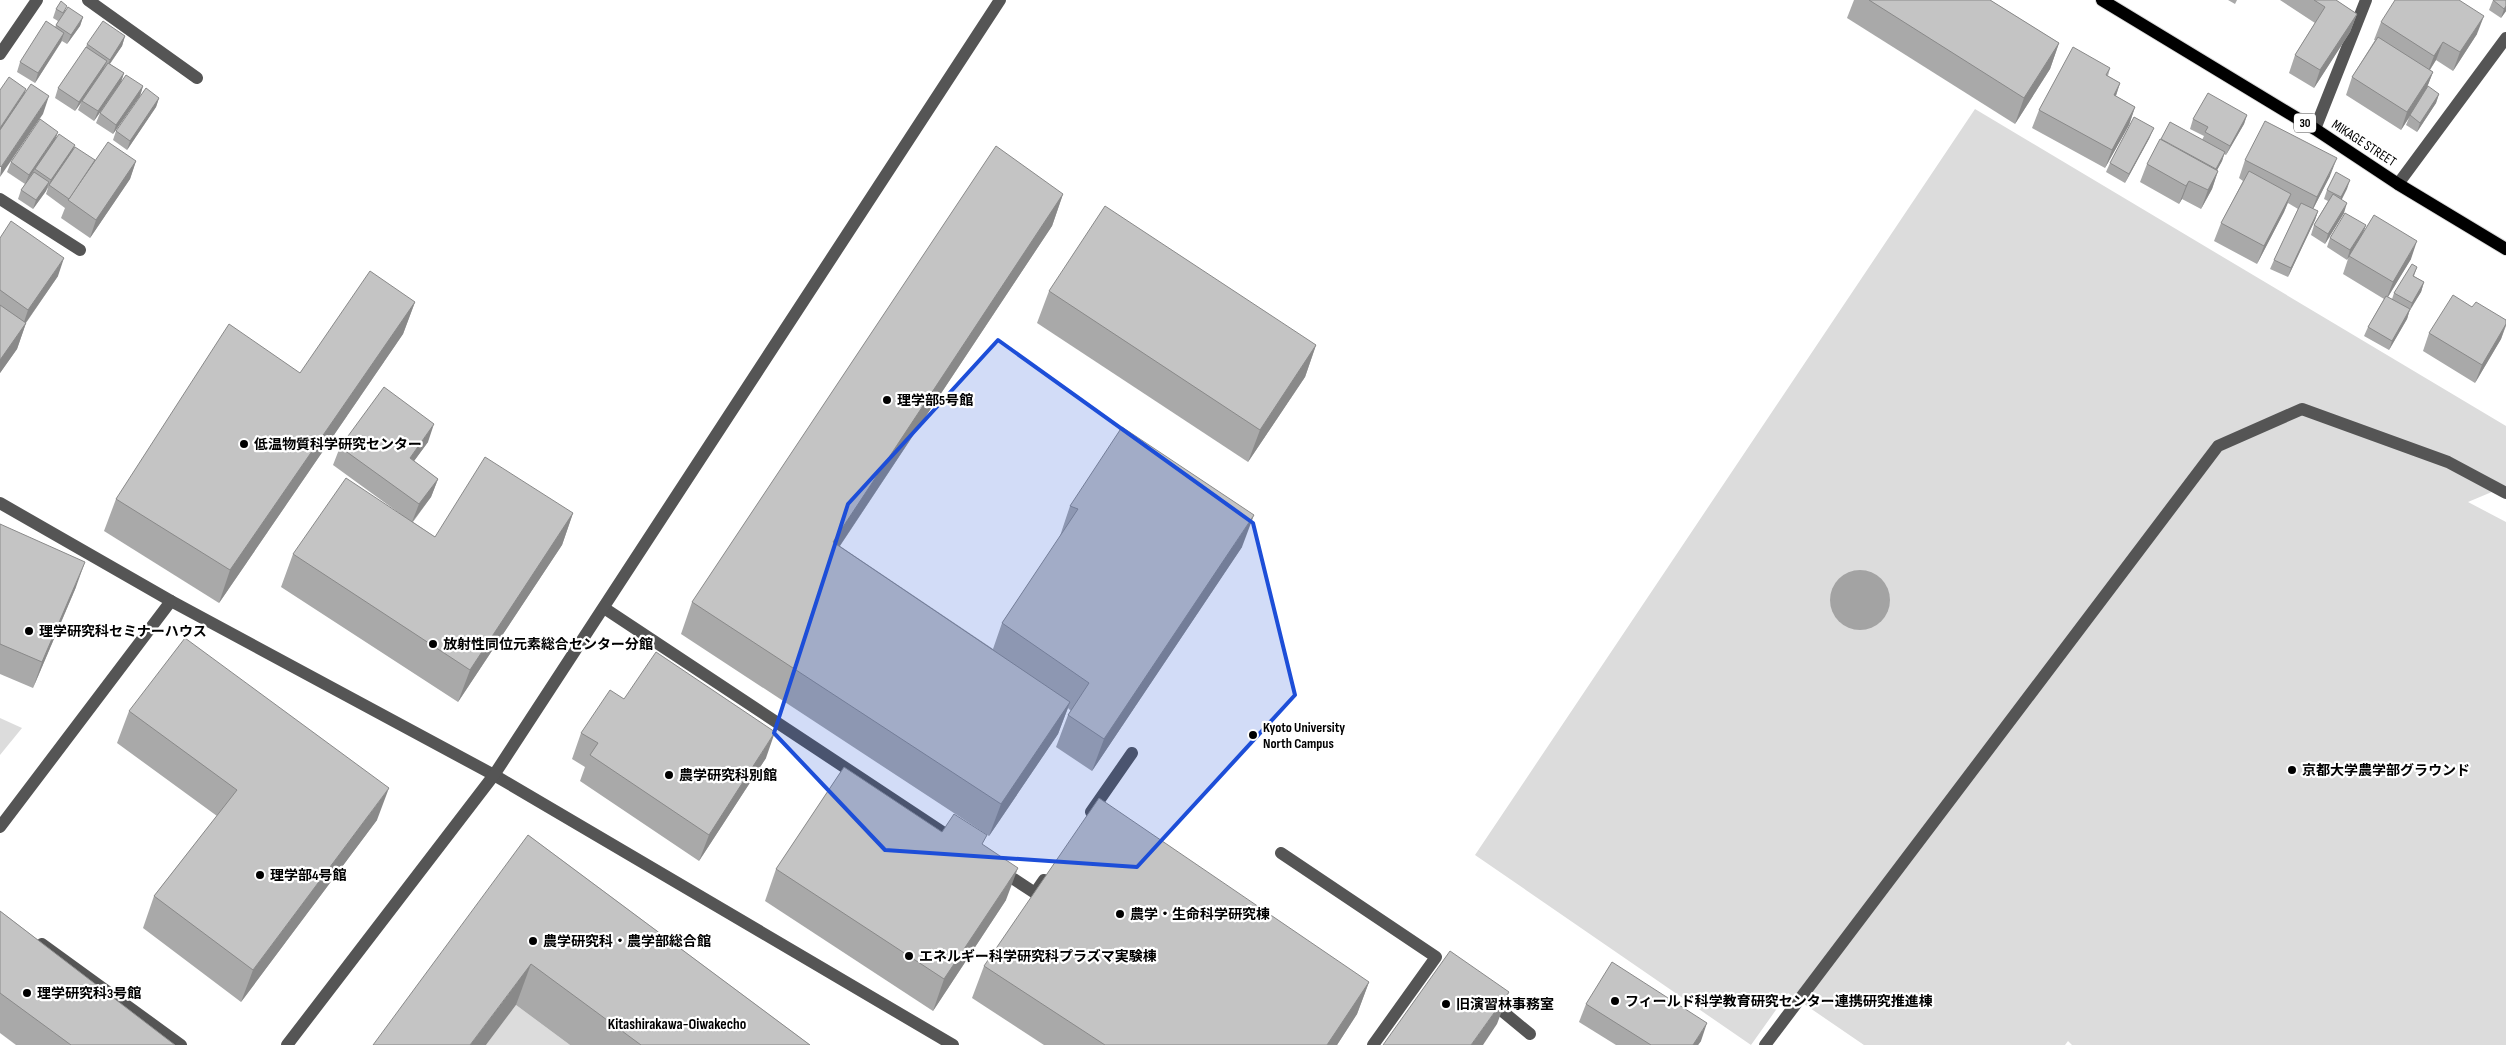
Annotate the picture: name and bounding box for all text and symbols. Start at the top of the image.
road number: 30 [2294,114,2316,132]
street label: MIKAGE STREET [2328,116,2400,170]
place label: 理学部5号館 [897,392,973,409]
marker: 理学部5号館 [881,394,893,406]
place label: 低温物質科学研究センター [254,436,422,453]
marker: 低温物質科学研究センター [238,438,250,450]
place label: 理学研究科セミナーハウス [39,623,207,640]
marker: 理学研究科セミナーハウス [23,625,35,637]
place label: 放射性同位元素総合センター分館 [443,636,653,653]
marker: 放射性同位元素総合センター分館 [427,638,439,650]
place label: Kyoto University North Campus [1263,719,1345,752]
marker: Kyoto University North Campus [1247,729,1259,741]
place label: 京都大学農学部グラウンド [2302,762,2470,779]
marker: 京都大学農学部グラウンド [2286,764,2298,776]
place label: 農学研究科別館 [679,767,777,784]
marker: 農学研究科別館 [663,769,675,781]
place label: 理学部4号館 [270,867,347,884]
marker: 理学部4号館 [254,869,266,881]
place label: 農学・生命科学研究棟 [1130,906,1270,923]
marker: 農学・生命科学研究棟 [1114,908,1126,920]
place label: 農学研究科・農学部総合館 [543,933,711,950]
marker: 農学研究科・農学部総合館 [527,935,539,947]
place label: エネルギー科学研究科プラズマ実験棟 [919,948,1157,965]
marker: エネルギー科学研究科プラズマ実験棟 [903,950,915,962]
place label: 理学研究科3号館 [37,985,141,1002]
marker: 理学研究科3号館 [21,987,33,999]
place label: フィールド科学教育研究センター連携研究推進棟 [1625,993,1933,1010]
marker: フィールド科学教育研究センター連携研究推進棟 [1609,995,1621,1007]
place label: 旧演習林事務室 [1456,996,1554,1013]
marker: 旧演習林事務室 [1440,998,1452,1010]
district label: Kitashirakawa-Oiwakecho [608,1015,746,1034]

